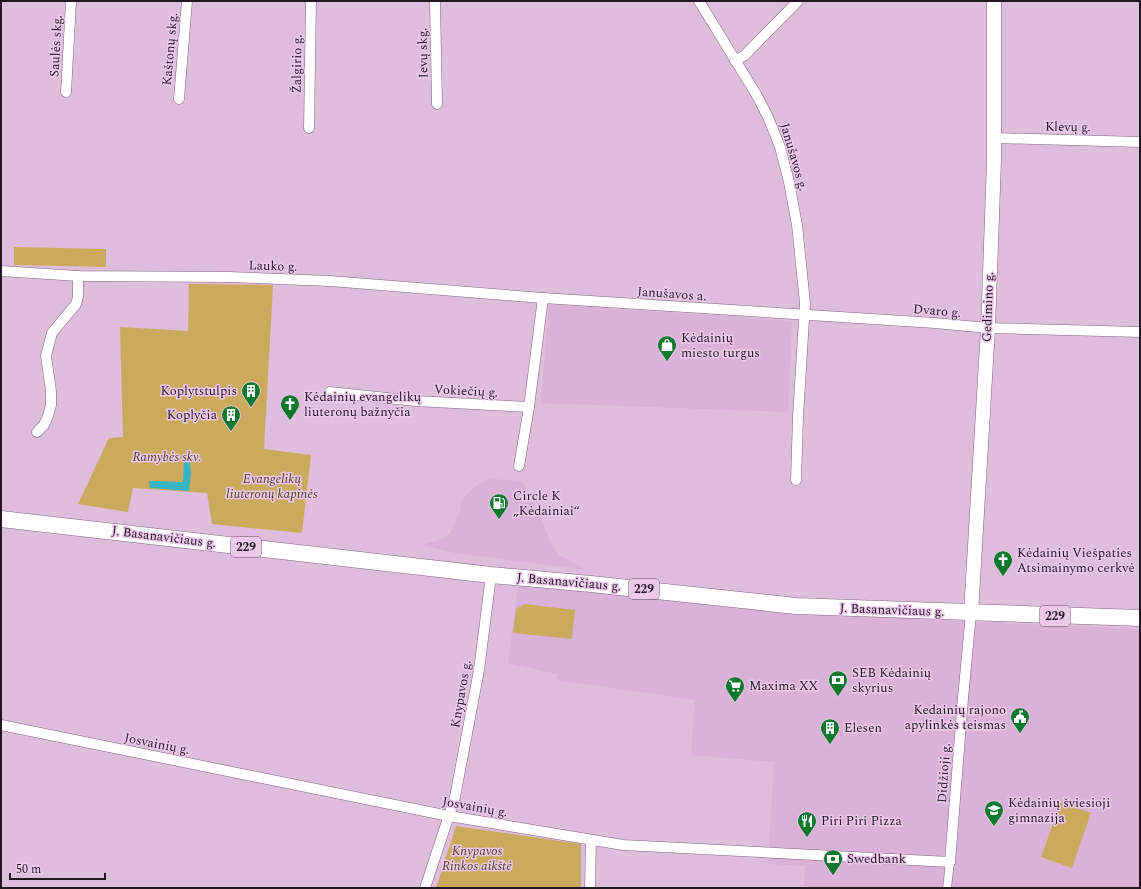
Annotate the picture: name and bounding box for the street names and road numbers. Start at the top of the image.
street label: Kaštonų skg. [157,12,183,86]
street label: Saulės skg. [44,14,68,78]
street label: Ievų skg. [413,28,433,78]
street label: Žalgirio g. [286,34,308,94]
street label: Klevų g. [1045,117,1091,137]
street label: Janušavos g. [775,121,813,193]
street label: Lauko g. [248,255,298,277]
street label: Gedimino g. [977,271,999,343]
street label: Janušavos a. [637,282,707,306]
street label: Dvaro g. [912,299,962,323]
street label: Vokiečių g. [434,379,498,403]
street label: J. Basanavičiaus g. [111,521,217,553]
road number: 229 [231,537,261,557]
street label: J. Basanavičiaus g. [516,567,622,597]
road number: 229 [629,579,659,599]
street label: J. Basanavičiaus g. [839,598,945,622]
road number: 229 [1040,606,1070,626]
street label: Knypavos g. [445,658,477,730]
street label: Josvainių g. [123,728,191,760]
street label: Didžioji g. [932,742,956,804]
street label: Josvainių g. [441,791,509,823]

